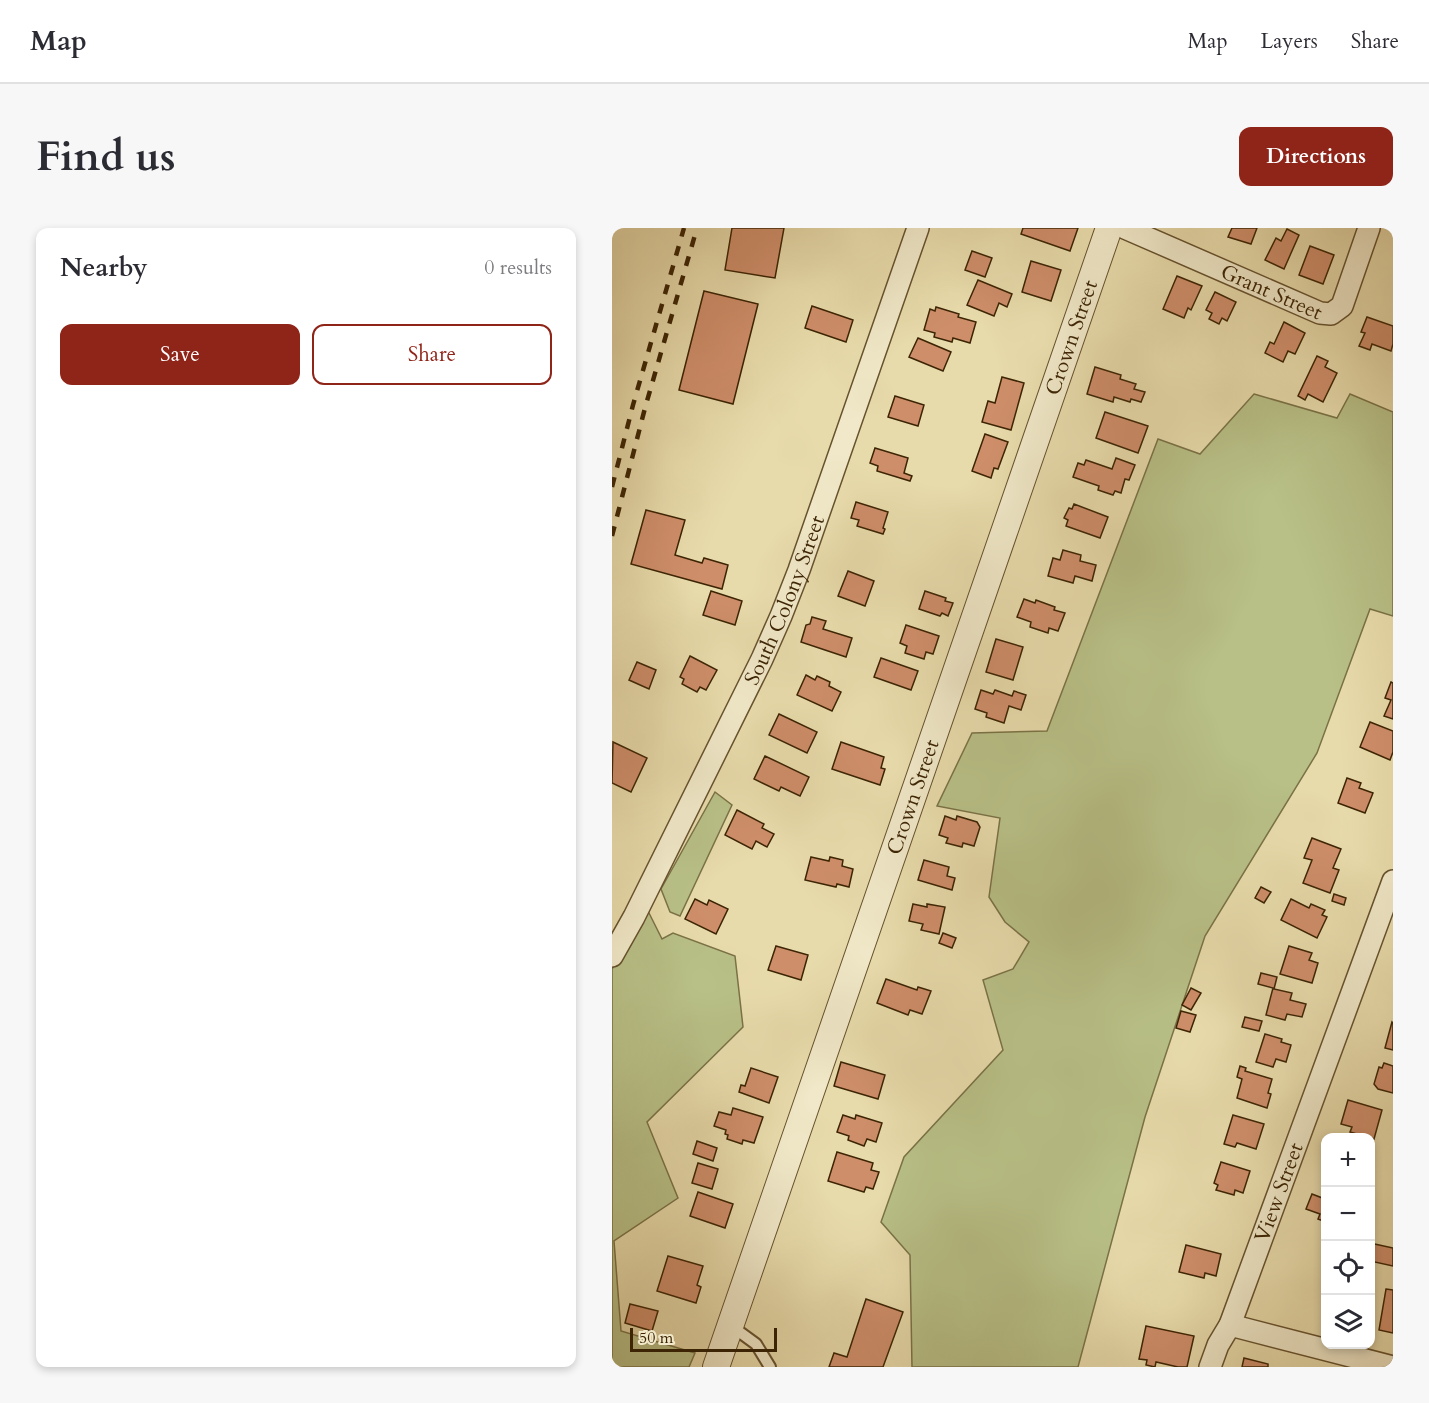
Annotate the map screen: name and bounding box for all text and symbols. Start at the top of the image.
text: Map [30,22,87,60]
text: Map [1188,27,1228,56]
text: Layers [1261,27,1318,56]
text: Share [1351,27,1399,56]
button: Directions [1239,127,1393,186]
text: Find us [36,128,176,185]
text: Nearby [60,250,148,285]
text: 0 results [484,254,552,281]
street label: Grant Street [1216,257,1327,327]
street label: Crown Street [1038,276,1105,399]
button: Save [60,324,300,385]
button: Share [312,324,552,385]
street label: South Colony Street [737,511,832,690]
street label: Crown Street [879,735,946,858]
map controls [1321,1133,1375,1349]
button: + [1321,1133,1375,1187]
street label: View Street [1247,1138,1310,1246]
button: − [1321,1187,1375,1241]
button: locate [1321,1241,1375,1295]
button: layers [1321,1295,1375,1349]
scale bar [630,1325,777,1352]
text: 50 m [639,1327,673,1349]

